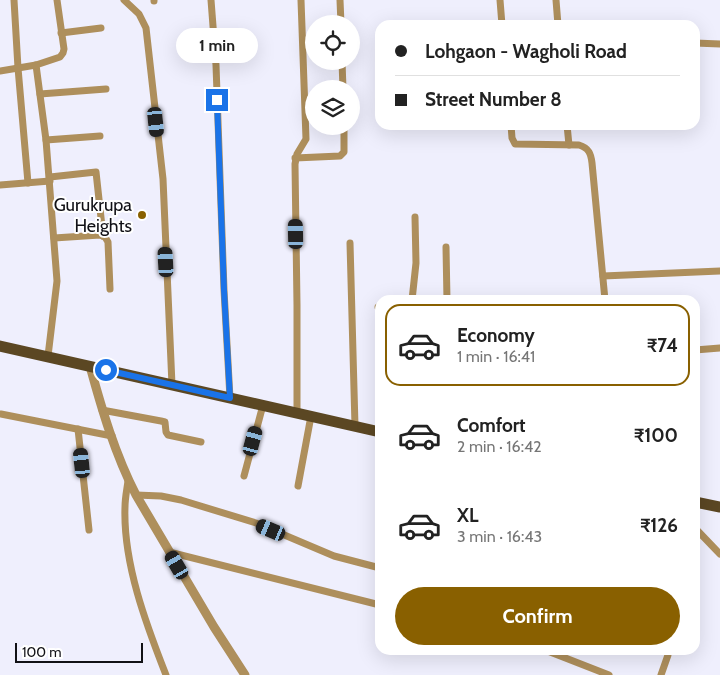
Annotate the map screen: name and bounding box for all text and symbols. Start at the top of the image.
map controls [305,15,360,135]
button: locate [305,15,360,70]
callout: 1 min [176,28,258,62]
text: 1 min [199,36,235,55]
text: Lohgaon - Wagholi Road [425,40,627,63]
button: layers [305,80,360,135]
text: Street Number 8 [425,88,562,111]
route end [206,89,228,111]
car [146,106,165,138]
place label: Gurukrupa Heights [54,194,132,237]
marker: Gurukrupa Heights [136,209,148,221]
car [288,219,303,249]
car [157,247,174,277]
icon: car [397,323,442,368]
text: Economy [457,324,535,347]
text: ₹74 [647,334,678,357]
text: 1 min · 16:41 [457,347,535,366]
route start [95,359,117,381]
icon: car [397,413,442,458]
text: Comfort [457,414,526,437]
text: ₹100 [634,424,678,447]
car [241,425,264,457]
text: 2 min · 16:42 [457,437,542,456]
car [72,447,91,479]
icon: car [397,503,442,548]
text: XL [457,504,478,527]
text: ₹126 [640,514,678,537]
car [254,517,287,543]
text: 3 min · 16:43 [457,527,542,546]
car [163,548,190,582]
button: Confirm [395,587,680,645]
scale bar [15,640,142,663]
text: 100 m [22,643,62,661]

